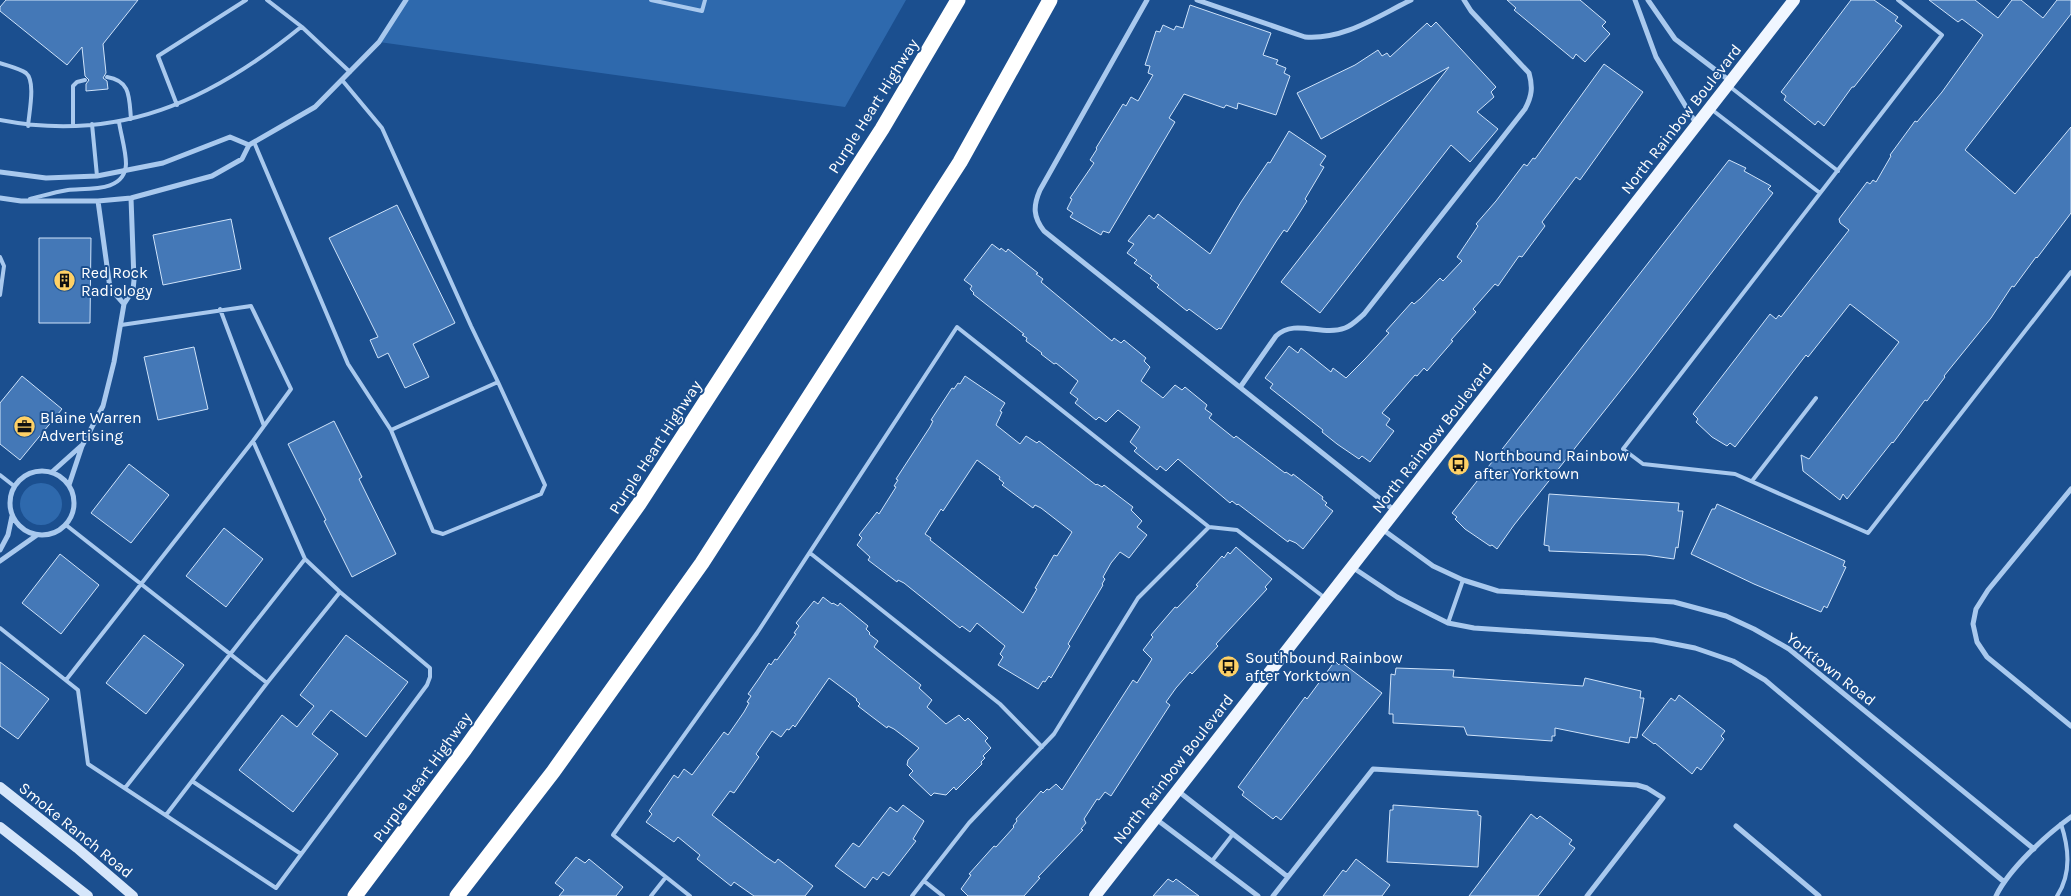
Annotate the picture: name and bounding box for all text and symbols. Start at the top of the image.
street label: Purple Heart Highway [824,35,923,177]
street label: North Rainbow Boulevard [1617,40,1745,198]
place label: Red Rock Radiology [81,263,153,300]
building icon: Red Rock Radiology [53,269,77,293]
street label: North Rainbow Boulevard [1368,359,1496,517]
street label: Purple Heart Highway [605,376,706,517]
place label: Blaine Warren Advertising [40,408,142,445]
office icon: Blaine Warren Advertising [12,414,36,438]
place label: Northbound Rainbow after Yorktown [1474,446,1629,483]
bus stop icon: Northbound Rainbow after Yorktown [1446,452,1470,476]
street label: Yorktown Road [1783,628,1879,710]
place label: Southbound Rainbow after Yorktown [1245,648,1403,685]
bus stop icon: Southbound Rainbow after Yorktown [1217,654,1241,678]
street label: North Rainbow Boulevard [1109,690,1237,848]
street label: Purple Heart Highway [369,708,476,845]
street label: Smoke Ranch Road [15,778,137,882]

